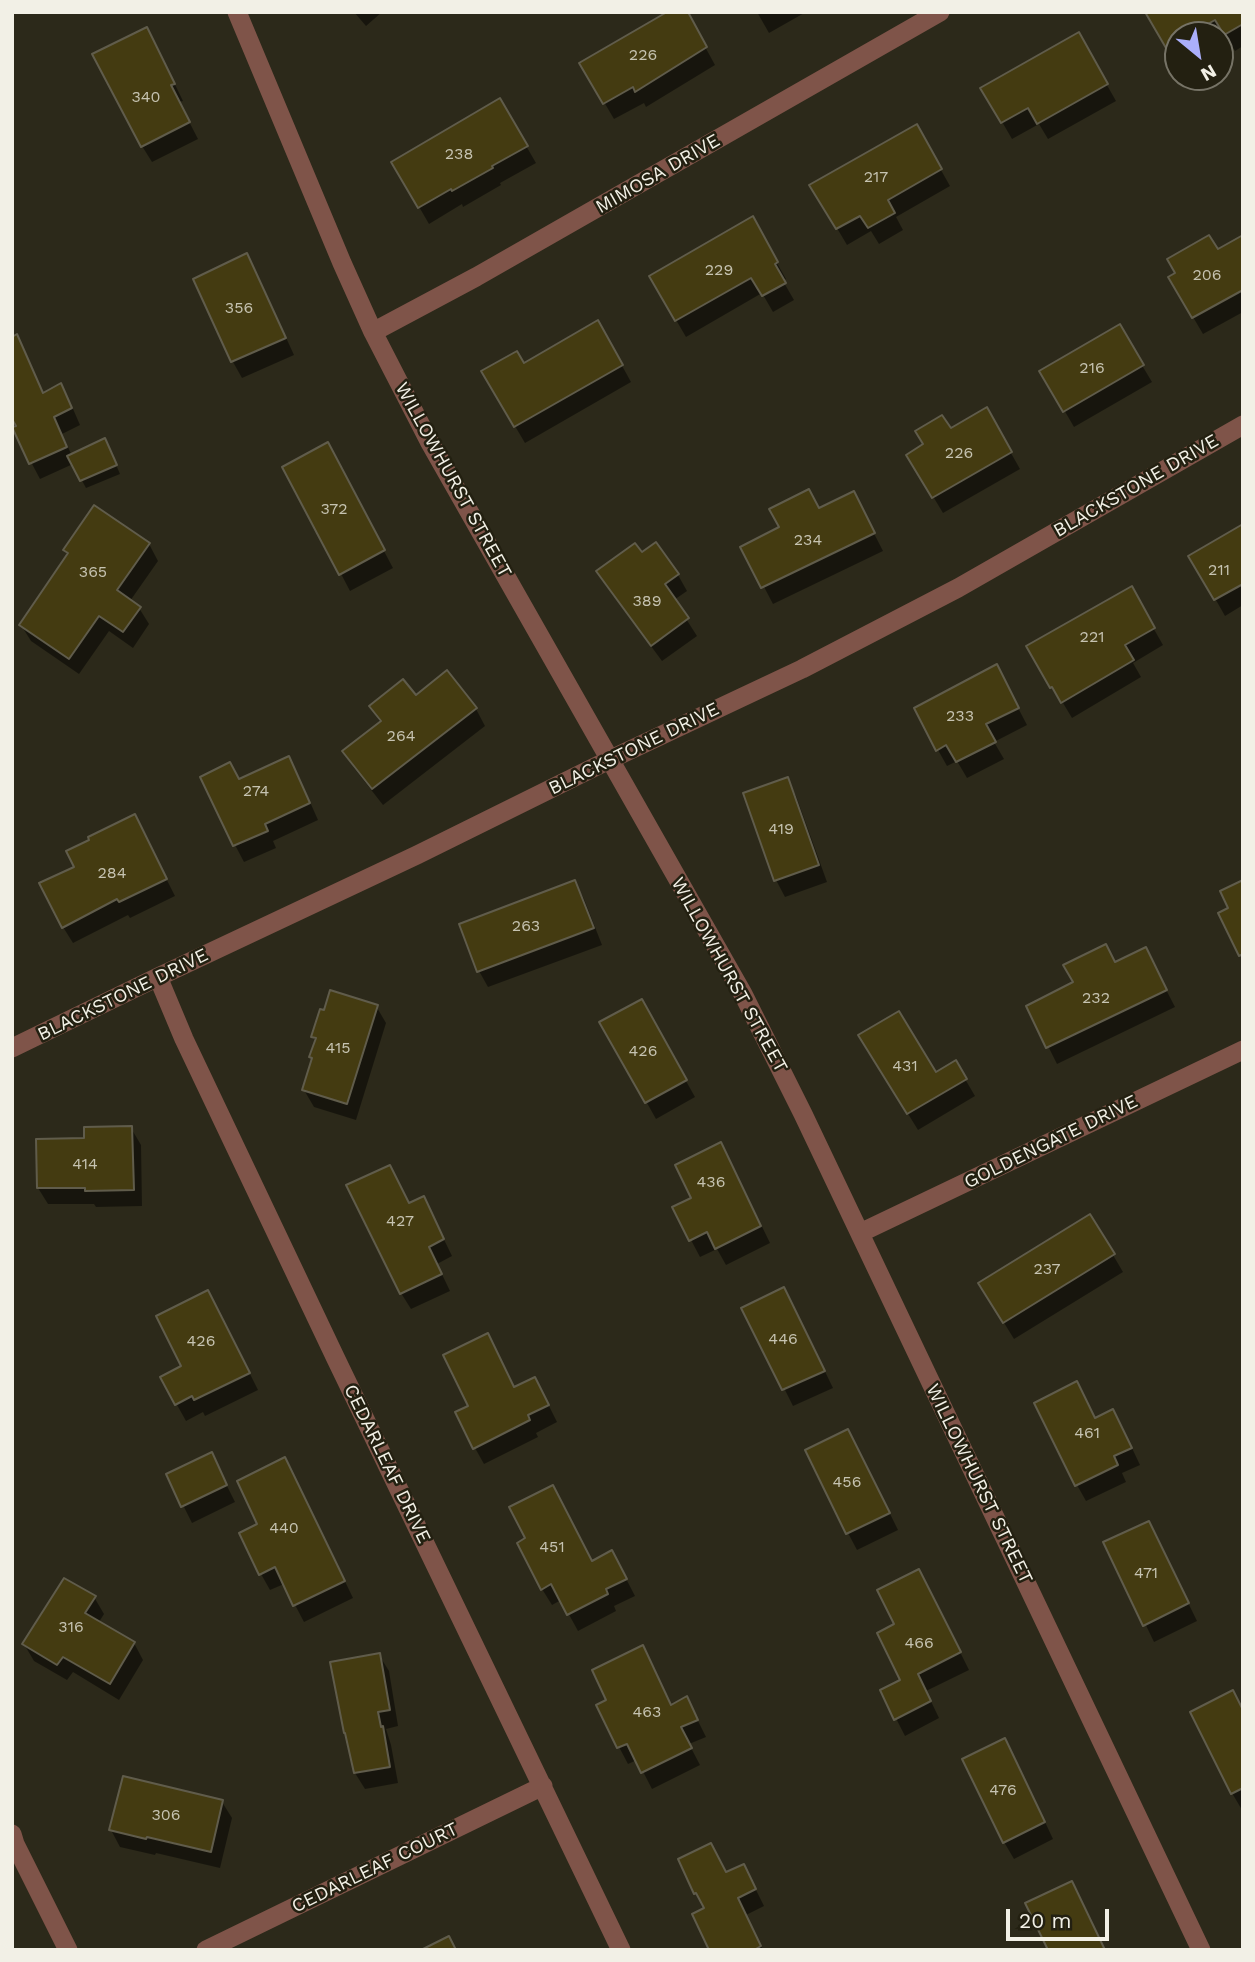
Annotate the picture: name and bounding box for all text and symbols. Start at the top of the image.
north arrow [1164,21,1234,91]
house number: 226 [629,45,657,65]
text: N [1197,59,1221,86]
house number: 340 [131,87,161,107]
street label: MIMOSA DRIVE [592,129,724,219]
house number: 238 [445,144,473,164]
house number: 217 [864,167,888,187]
house number: 229 [705,260,733,280]
house number: 206 [1192,265,1222,285]
house number: 356 [225,298,253,318]
house number: 216 [1079,358,1105,378]
street label: WILLOWHURST STREET [390,378,516,582]
street label: BLACKSTONE DRIVE [1049,429,1223,543]
house number: 226 [945,443,973,463]
house number: 372 [321,499,347,519]
house number: 234 [794,530,822,550]
house number: 211 [1208,560,1230,580]
house number: 365 [79,562,107,582]
house number: 389 [632,591,662,611]
house number: 221 [1080,627,1104,647]
street label: BLACKSTONE DRIVE [545,698,723,800]
house number: 233 [946,706,974,726]
house number: 264 [387,726,415,746]
house number: 274 [243,781,269,801]
house number: 419 [768,819,794,839]
house number: 284 [98,863,126,883]
street label: WILLOWHURST STREET [666,873,792,1077]
house number: 263 [512,916,540,936]
street label: BLACKSTONE DRIVE [34,944,212,1046]
house number: 232 [1082,988,1110,1008]
house number: 415 [325,1038,351,1058]
house number: 426 [629,1041,657,1061]
house number: 431 [892,1056,918,1076]
street label: GOLDENGATE DRIVE [961,1090,1141,1194]
house number: 414 [72,1154,98,1174]
house number: 436 [697,1172,725,1192]
house number: 427 [386,1211,414,1231]
house number: 237 [1034,1259,1060,1279]
house number: 446 [768,1329,798,1349]
house number: 426 [187,1331,215,1351]
street label: WILLOWHURST STREET [921,1380,1037,1588]
street label: CEDARLEAF DRIVE [339,1381,435,1547]
house number: 461 [1074,1423,1100,1443]
house number: 456 [833,1472,861,1492]
house number: 440 [269,1518,299,1538]
house number: 451 [539,1537,565,1557]
house number: 471 [1134,1563,1158,1583]
house number: 316 [58,1617,84,1637]
house number: 466 [904,1633,934,1653]
house number: 463 [633,1702,661,1722]
house number: 476 [989,1780,1017,1800]
house number: 306 [151,1805,181,1825]
street label: CEDARLEAF COURT [288,1818,462,1918]
scale bar [1010,1896,1113,1940]
text: 20 m [1019,1908,1071,1933]

